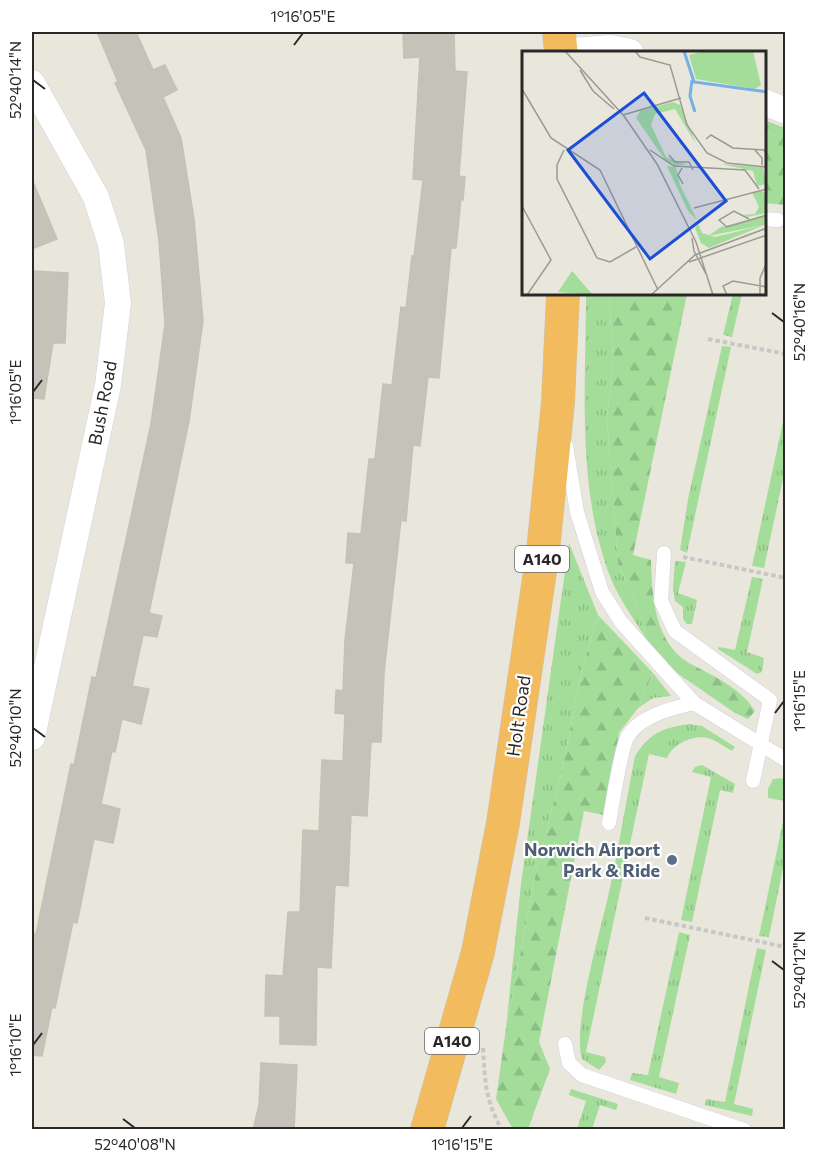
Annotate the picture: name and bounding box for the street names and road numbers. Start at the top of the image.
street label: Bush Road [83,359,121,447]
road number: A140 [515,546,569,572]
street label: Holt Road [501,674,535,758]
road number: A140 [425,1028,479,1054]

